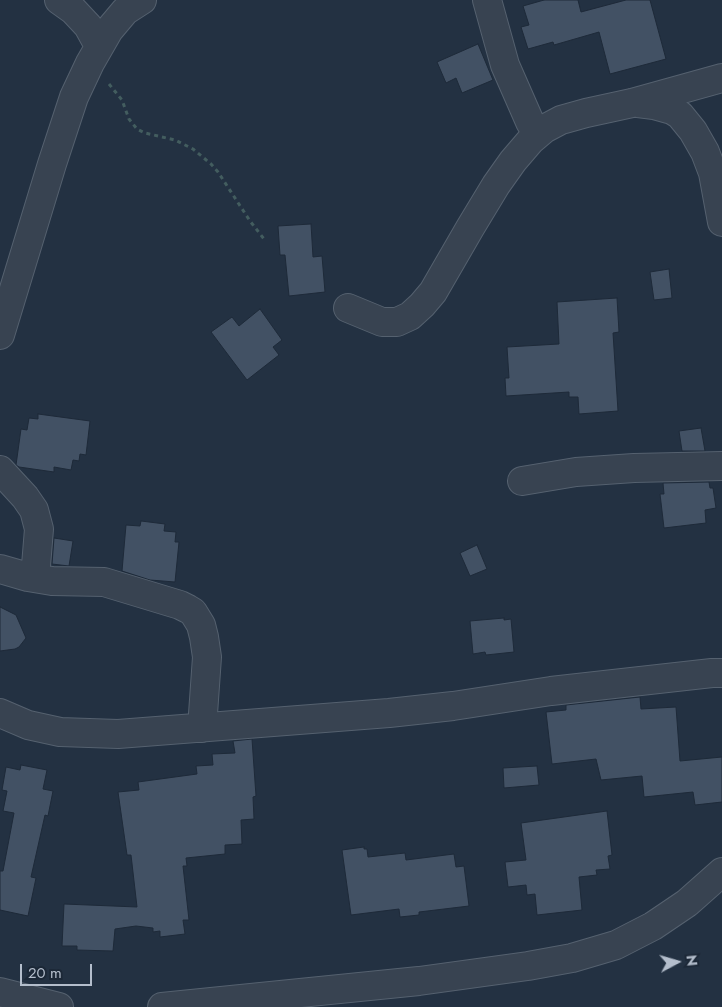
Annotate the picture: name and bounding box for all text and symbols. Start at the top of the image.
north arrow [652,937,702,987]
scale bar [22,954,95,986]
text: N [681,954,702,967]
text: 20 m [28,962,62,984]

